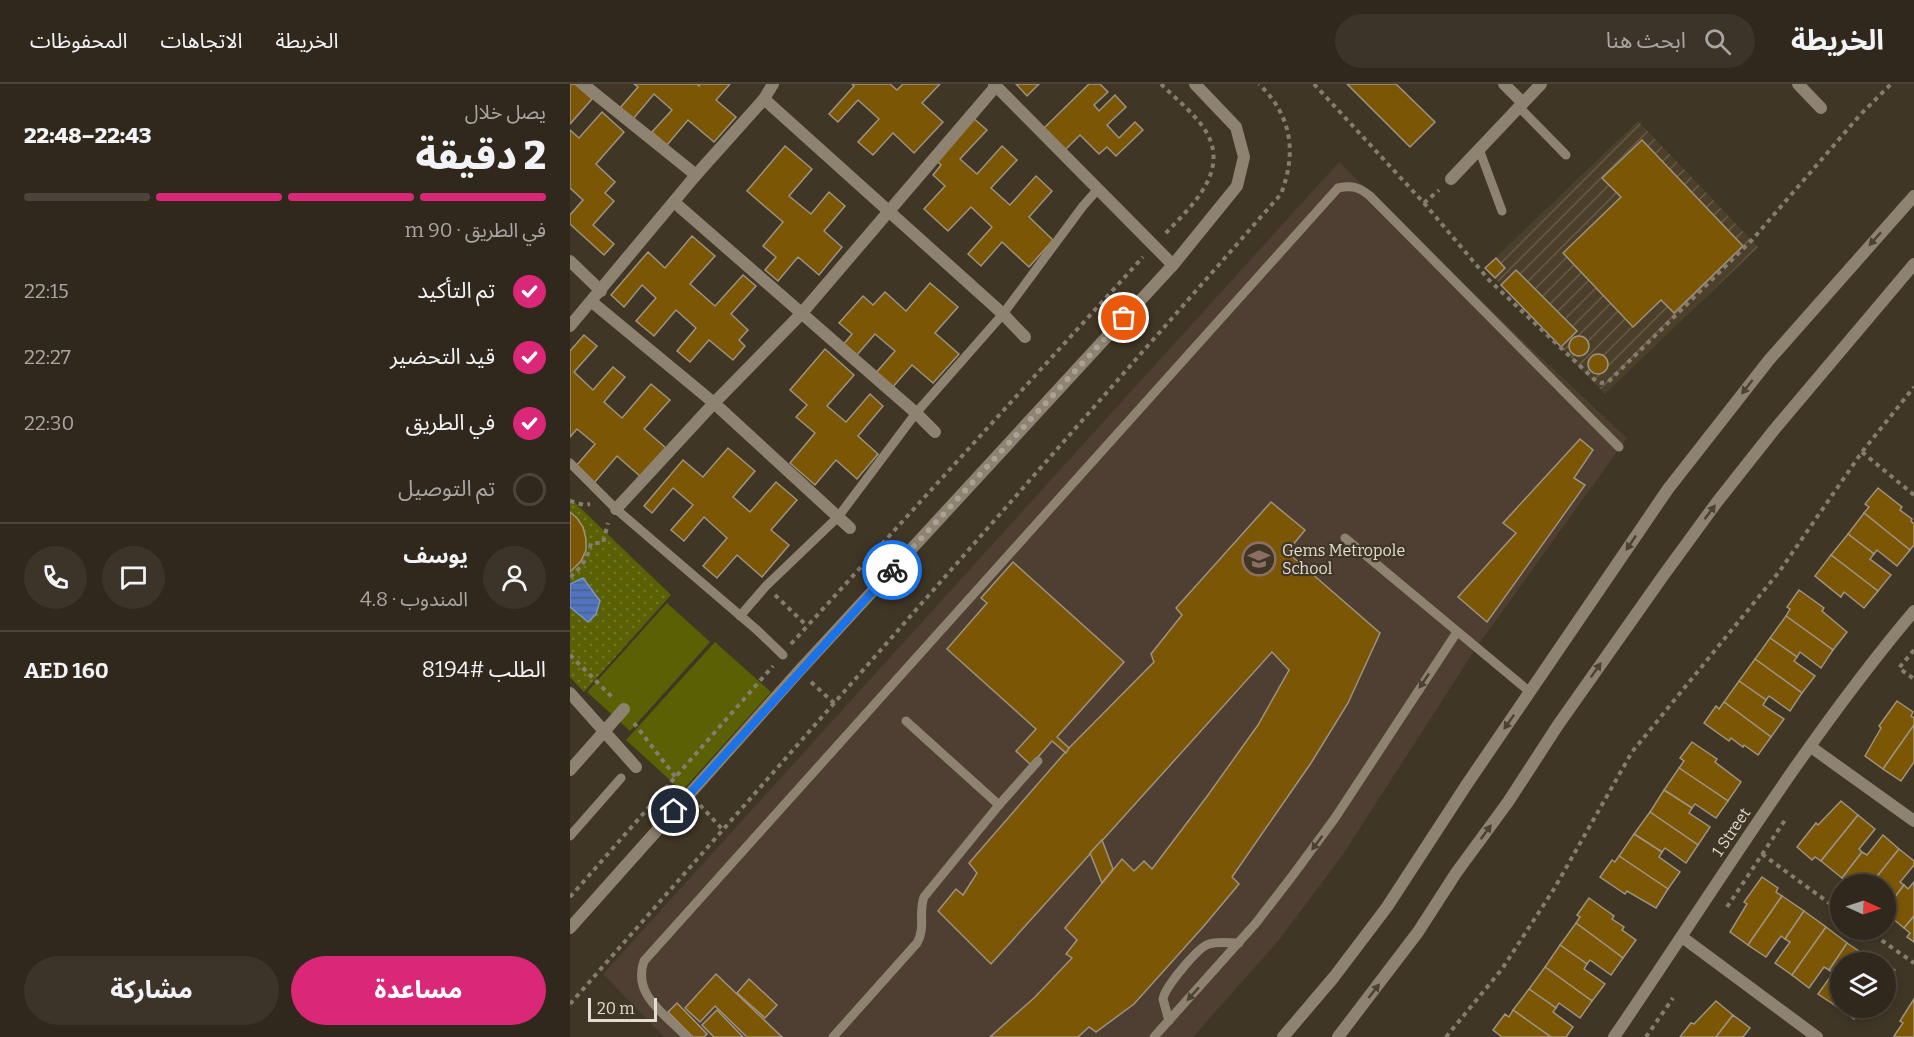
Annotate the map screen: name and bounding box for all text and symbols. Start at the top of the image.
search box [1335,14,1755,68]
text: الخريطة [1791,24,1884,57]
icon: search [1701,25,1734,58]
text: ابحث هنا [1606,27,1686,54]
text: المحفوظات [30,28,127,54]
text: الاتجاهات [160,28,242,54]
text: الخريطة [275,28,338,54]
text: يصل خلال [465,100,546,124]
text: 22:43–22:48 [24,122,152,149]
text: 2 دقيقة [415,133,546,179]
text: في الطريق · 90 m [405,218,546,242]
one-way arrow [1868,232,1882,247]
icon: check [513,275,546,308]
text: تم التأكيد [417,277,495,304]
text: 22:15 [24,279,69,303]
pin [1098,292,1149,343]
icon: bag [1107,301,1140,334]
icon: check [513,341,546,374]
text: قيد التحضير [390,343,495,370]
text: 22:27 [24,345,71,369]
one-way arrow [1741,379,1754,395]
icon: check [513,407,546,440]
text: في الطريق [406,409,495,436]
text: 22:30 [24,411,74,435]
text: تم التوصيل [398,475,495,502]
one-way arrow [1704,505,1716,521]
one-way arrow [1625,535,1637,551]
courier [862,540,922,600]
school or university icon: Gems Metropole School [1241,541,1277,577]
place label: Gems Metropole School [1282,541,1405,578]
text: يوسف [403,542,468,569]
button: phone [24,546,87,609]
button: chat [102,546,165,609]
button: person [483,546,546,609]
icon: bike [876,554,909,587]
text: المندوب · 4.8 [360,587,468,611]
text: الطلب #8194 [422,656,546,683]
text: AED 160 [24,657,109,684]
one-way arrow [1590,663,1602,679]
one-way arrow [1418,672,1430,688]
one-way arrow [1504,714,1515,730]
pin [648,785,699,836]
icon: home [657,794,690,827]
street label: 1 Street [1708,804,1754,860]
one-way arrow [1480,824,1492,839]
one-way arrow [1311,836,1323,851]
north arrow [1830,874,1896,940]
map controls [1830,874,1896,1018]
button: layers [1830,952,1896,1018]
button: مشاركة [24,956,279,1025]
button: مساعدة [291,956,546,1025]
one-way arrow [1368,983,1381,999]
one-way arrow [1187,986,1200,1001]
scale bar [588,995,657,1022]
text: 20 m [597,999,634,1018]

